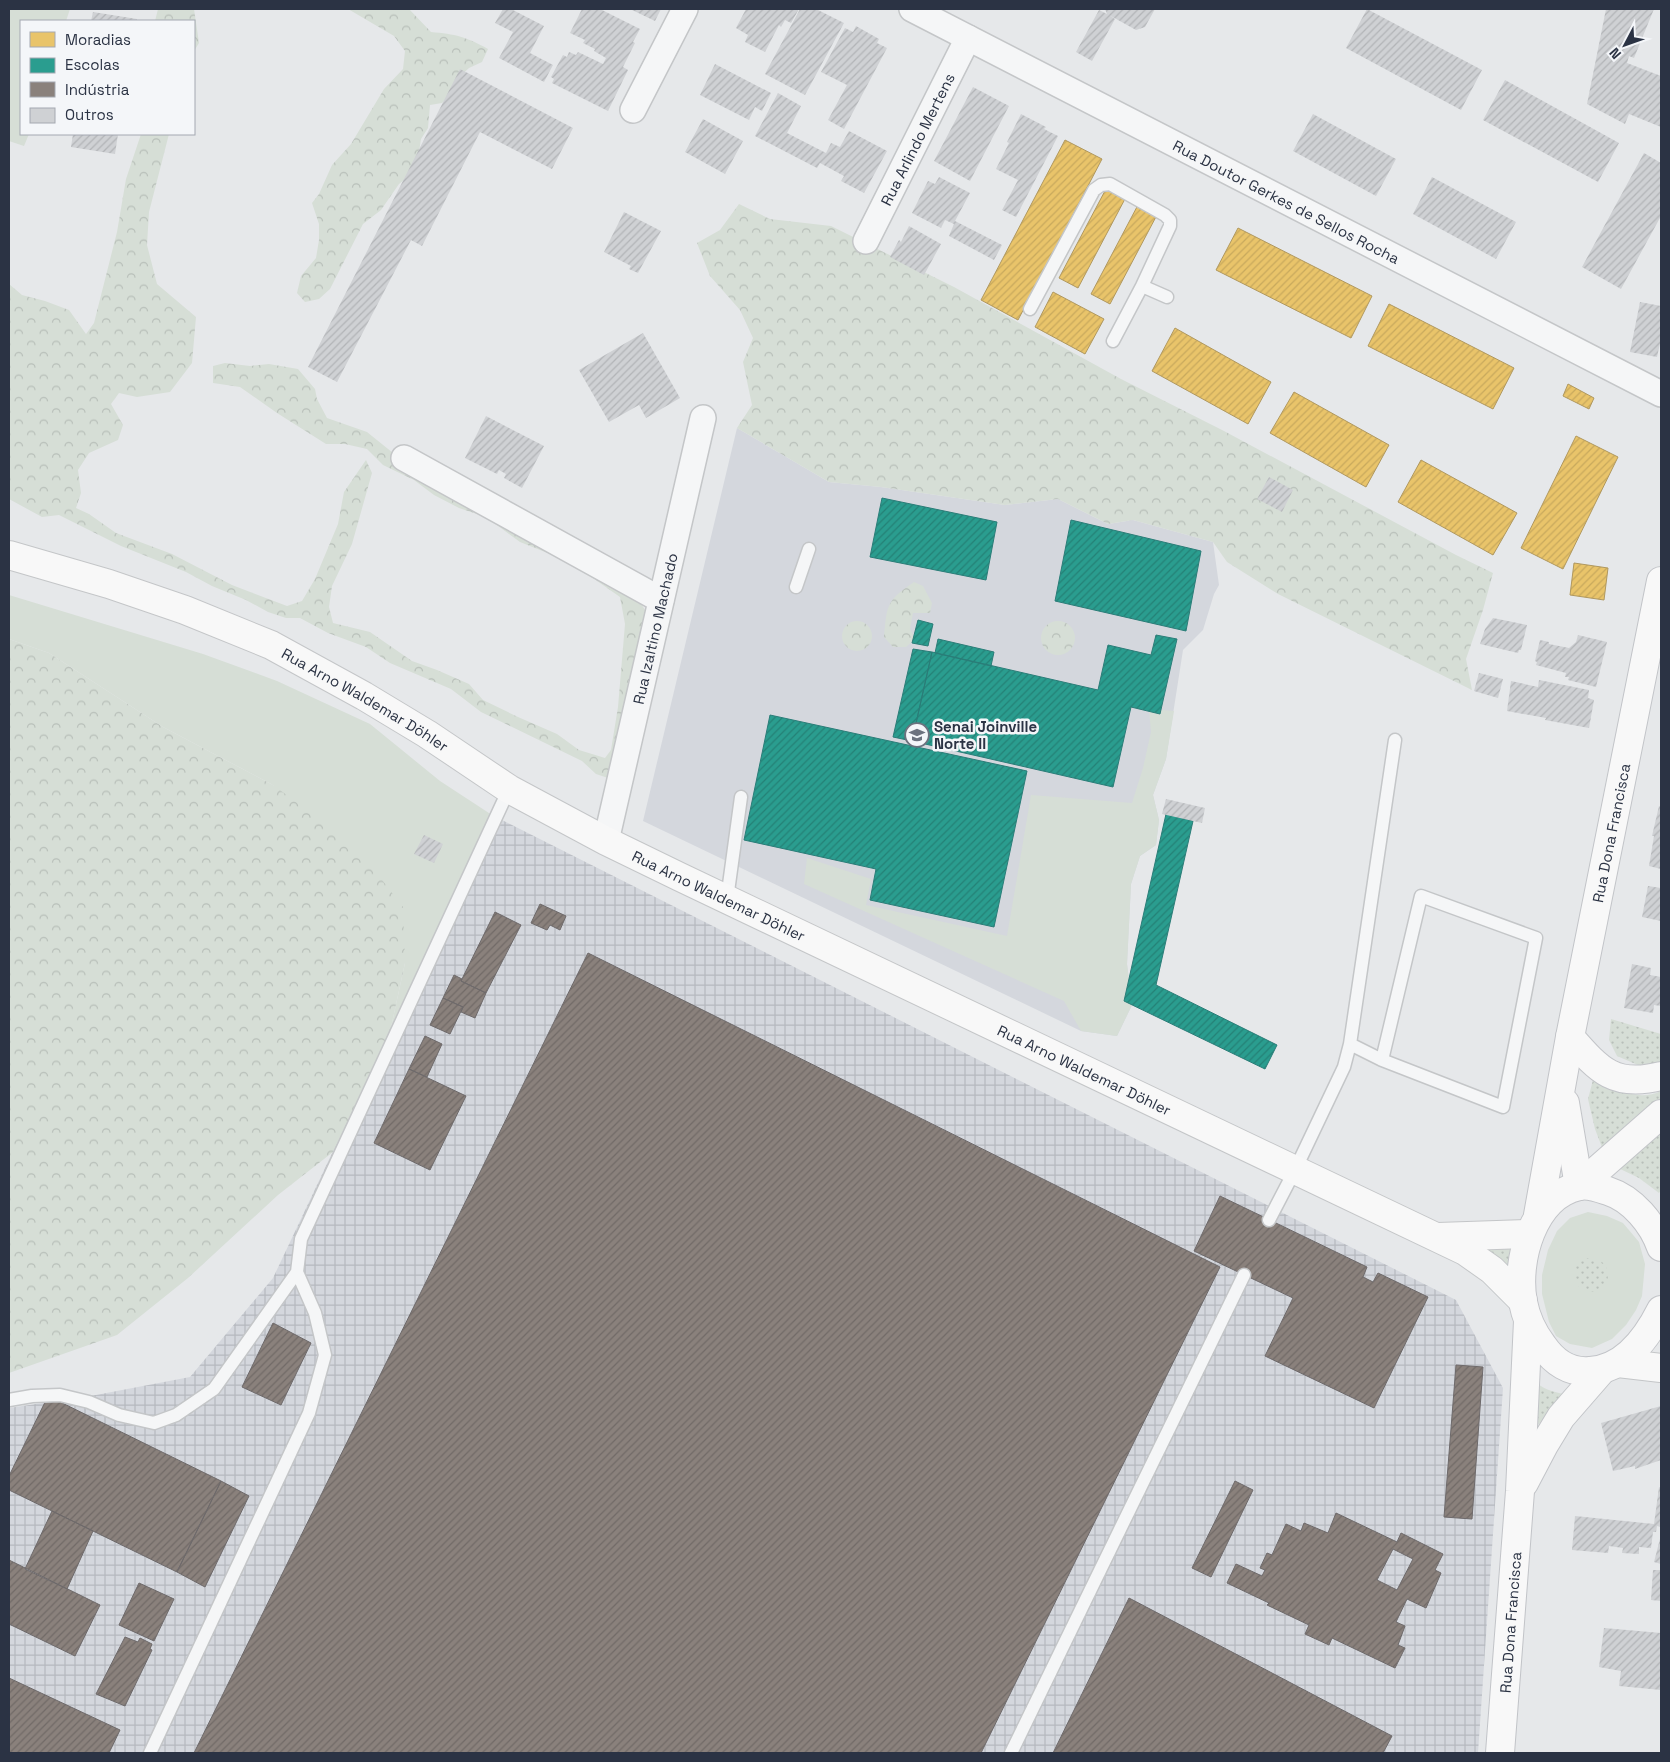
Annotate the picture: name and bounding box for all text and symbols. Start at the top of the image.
legend [20,20,195,135]
north arrow [1600,20,1650,70]
text: Moradias [65,30,131,49]
text: N [1605,44,1625,63]
text: Escolas [65,55,120,74]
street label: Rua Arlindo Mertens [876,70,958,208]
text: Indústria [65,80,130,99]
text: Outros [65,105,114,124]
street label: Rua Doutor Gerkes de Sellos Rocha [1170,135,1403,268]
street label: Rua Izaltino Machado [628,551,681,706]
street label: Rua Arno Waldemar Döhler [278,643,453,755]
place label: Senai Joinville Norte II [934,717,1037,753]
school or university icon: Senai Joinville Norte II [904,722,930,748]
street label: Rua Dona Francisca [1588,761,1634,904]
street label: Rua Arno Waldemar Döhler [629,846,809,945]
street label: Rua Arno Waldemar Döhler [995,1020,1175,1119]
street label: Rua Dona Francisca [1495,1551,1525,1694]

